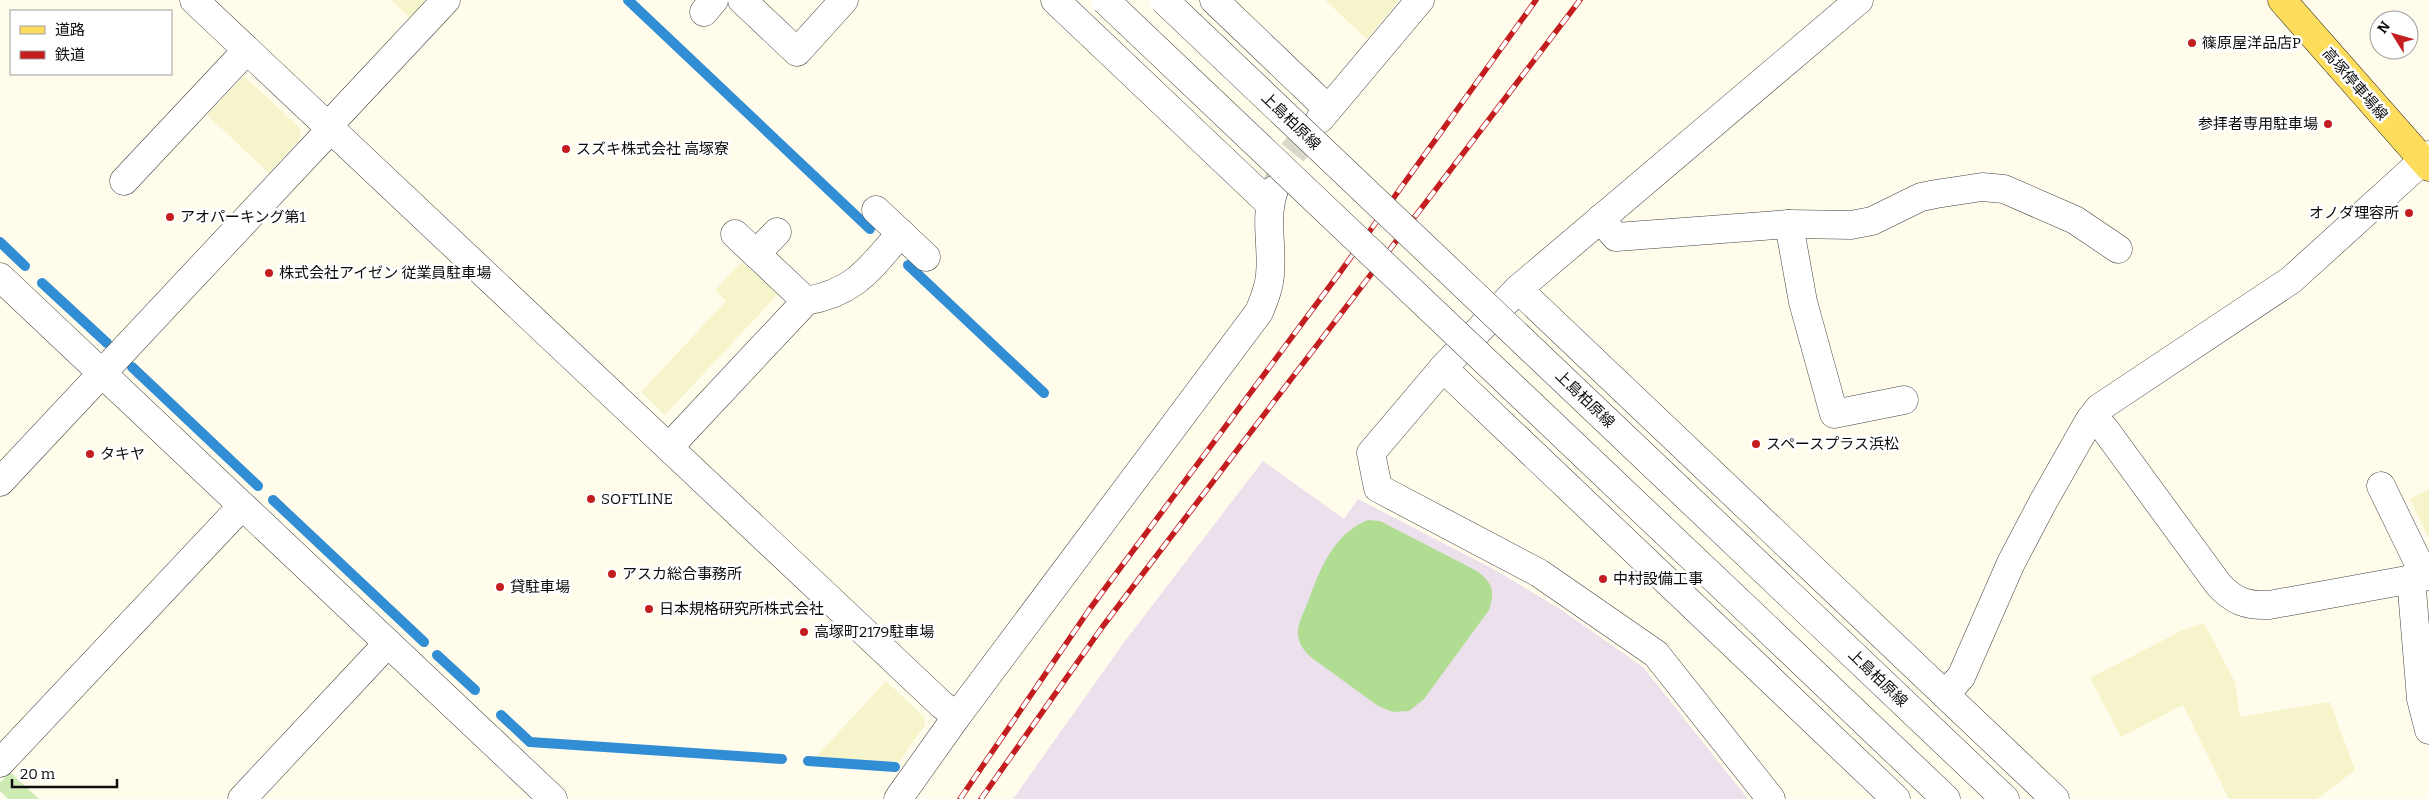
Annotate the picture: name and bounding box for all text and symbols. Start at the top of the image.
legend [10,10,172,75]
north arrow [2369,10,2419,60]
text: N [2374,18,2394,37]
text: 道路 [55,21,85,39]
place label: 篠原屋洋品店P [2202,34,2301,52]
marker: 篠原屋洋品店P [2186,37,2198,49]
street label: 高塚停車場線 [2319,44,2391,124]
text: 鉄道 [55,46,85,64]
street label: 上島柏原線 [1258,88,1324,154]
place label: 参拝者専用駐車場 [2198,115,2318,133]
marker: 参拝者専用駐車場 [2322,118,2334,130]
place label: スズキ株式会社 高塚寮 [576,140,729,158]
marker: スズキ株式会社 高塚寮 [560,143,572,155]
place label: オノダ理容所 [2309,204,2399,222]
marker: オノダ理容所 [2403,207,2415,219]
place label: アオパーキング第1 [180,208,306,226]
marker: アオパーキング第1 [164,211,176,223]
place label: 株式会社アイゼン 従業員駐車場 [279,264,491,282]
marker: 株式会社アイゼン 従業員駐車場 [263,267,275,279]
street label: 上島柏原線 [1552,366,1618,432]
place label: スペースプラス浜松 [1766,435,1899,453]
marker: スペースプラス浜松 [1750,438,1762,450]
place label: タキヤ [100,445,145,463]
marker: タキヤ [84,448,96,460]
place label: SOFTLINE [601,490,673,508]
marker: SOFTLINE [585,493,597,505]
place label: アスカ総合事務所 [622,565,742,583]
marker: アスカ総合事務所 [606,568,618,580]
place label: 中村設備工事 [1613,570,1703,588]
marker: 中村設備工事 [1597,573,1609,585]
place label: 貸駐車場 [510,578,570,596]
marker: 貸駐車場 [494,581,506,593]
place label: 日本規格研究所株式会社 [659,600,824,618]
marker: 日本規格研究所株式会社 [643,603,655,615]
place label: 高塚町2179駐車場 [814,623,934,641]
marker: 高塚町2179駐車場 [798,626,810,638]
street label: 上島柏原線 [1845,645,1911,711]
scale bar [12,756,118,788]
text: 20 m [20,765,56,783]

